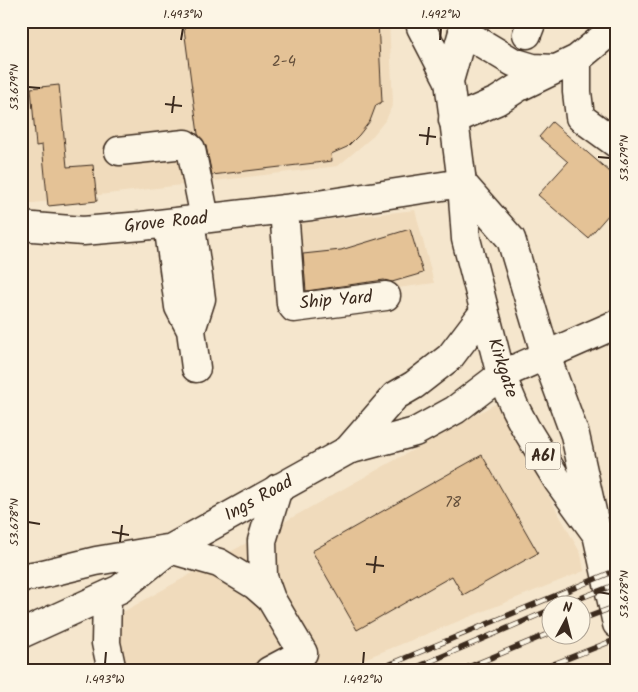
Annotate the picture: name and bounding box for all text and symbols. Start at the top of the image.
text: 1.493°W [163,5,203,24]
text: 1.492°W [421,5,461,24]
house number: 2-4 [272,50,296,74]
text: 53.679°N [5,64,24,110]
text: 53.679°N [615,135,634,181]
street label: Grove Road [123,204,210,242]
street label: Ship Yard [298,283,375,319]
street label: Kirkgate [479,334,525,402]
road number: A61 [526,442,560,470]
street label: Ings Road [219,468,300,530]
house number: 78 [445,491,462,515]
text: 53.678°N [5,498,24,546]
text: 53.678°N [615,570,634,618]
north arrow [540,594,590,644]
text: N [562,597,573,620]
text: 1.493°W [85,670,125,689]
text: 1.492°W [343,670,383,689]

